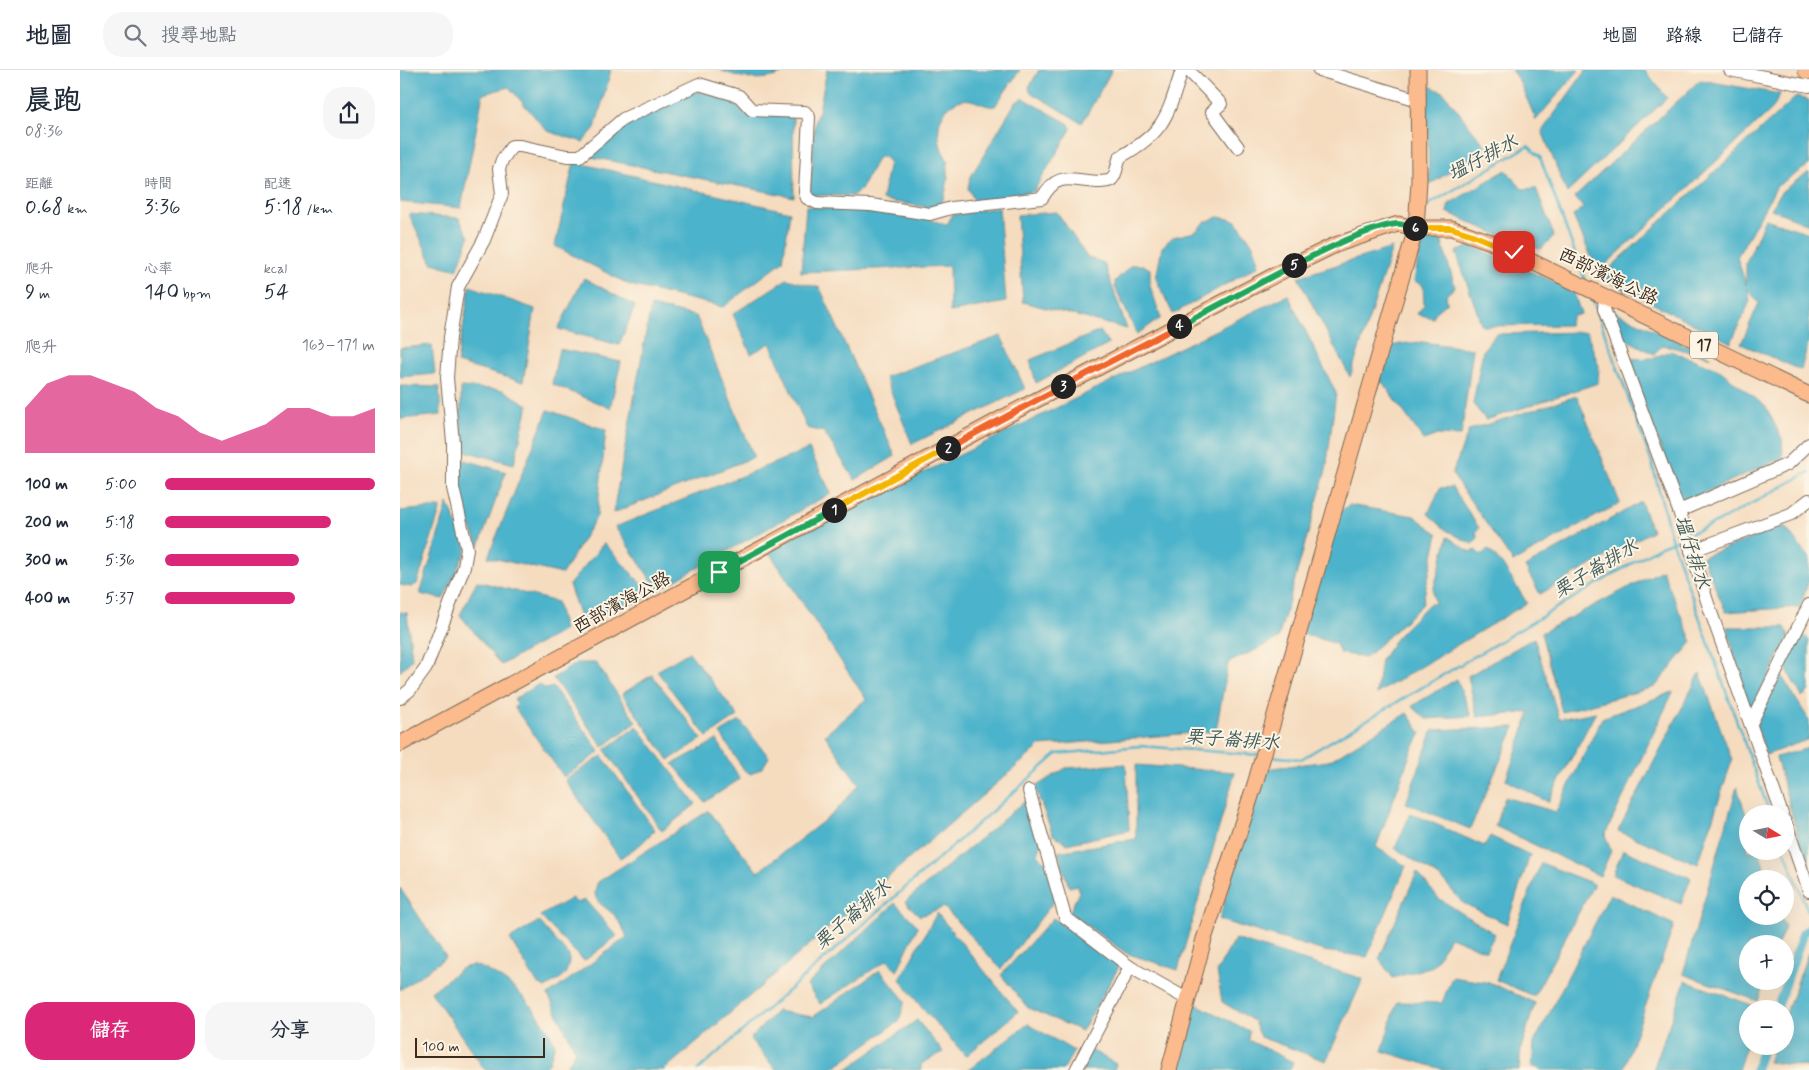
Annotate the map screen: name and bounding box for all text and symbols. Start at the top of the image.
search box [103,12,453,57]
text: 地圖 [25,21,73,52]
icon: search [121,21,149,49]
text: 搜尋地點 [161,23,237,48]
text: 地圖 [1602,24,1638,48]
text: 路線 [1666,24,1702,48]
text: 已儲存 [1730,24,1784,48]
text: 晨跑 [25,83,81,120]
button: share [323,87,375,139]
text: 08:36 [25,121,63,142]
water label: 塭仔排水 [1444,129,1523,187]
text: 距離 [25,175,53,193]
text: 時間 [144,175,172,193]
text: 配速 [264,175,292,193]
text: 0.68 [25,193,63,221]
text: 3:36 [144,193,181,221]
text: 5:18 [264,193,303,221]
text: km [63,200,88,218]
text: /km [303,200,333,218]
pin: 6 [1402,216,1428,240]
text: 6 [1412,219,1419,237]
pin [1493,231,1535,273]
icon: check [1500,238,1528,266]
street label: 西部濱海公路 [1554,243,1662,311]
pin: 5 [1282,252,1306,278]
text: 5 [1290,256,1299,274]
text: 爬升 [25,260,53,278]
text: 心率 [144,260,172,278]
text: kcal [264,260,287,278]
text: 9 [25,278,35,306]
text: 140 [144,278,179,306]
text: 54 [264,278,289,306]
text: m [35,285,50,303]
text: bpm [179,285,211,303]
pin: 4 [1166,314,1192,338]
text: 4 [1175,317,1184,335]
road number: 17 [1690,332,1718,358]
text: 163–171 m [302,335,375,356]
text: 爬升 [25,337,57,358]
pin: 3 [1050,374,1076,398]
text: 3 [1060,377,1067,395]
pin: 2 [936,436,960,460]
text: 2 [945,439,952,457]
text: 100 m [25,474,68,495]
text: 5:00 [105,474,137,495]
pin: 1 [822,498,846,522]
text: 1 [831,501,838,519]
text: 200 m [25,512,69,533]
text: 5:18 [105,512,135,533]
water label: 塭仔排水 [1668,512,1716,593]
water label: 栗子崙排水 [1549,533,1644,604]
text: 300 m [25,550,68,571]
text: 5:36 [105,550,135,571]
pin [698,551,740,593]
icon: arrive [705,558,733,586]
street label: 西部濱海公路 [569,566,675,640]
text: 400 m [25,588,70,609]
text: 5:37 [105,588,134,609]
water label: 栗子崙排水 [1184,724,1281,756]
north arrow [1739,805,1794,860]
map controls [1739,805,1794,1055]
button: locate [1739,870,1794,925]
water label: 栗子崙排水 [809,874,898,956]
button: + [1739,935,1794,990]
button: − [1739,1000,1794,1055]
button: 儲存 [25,1002,195,1060]
button: 分享 [205,1002,375,1060]
scale bar [415,1035,545,1058]
text: 100 m [422,1038,460,1056]

